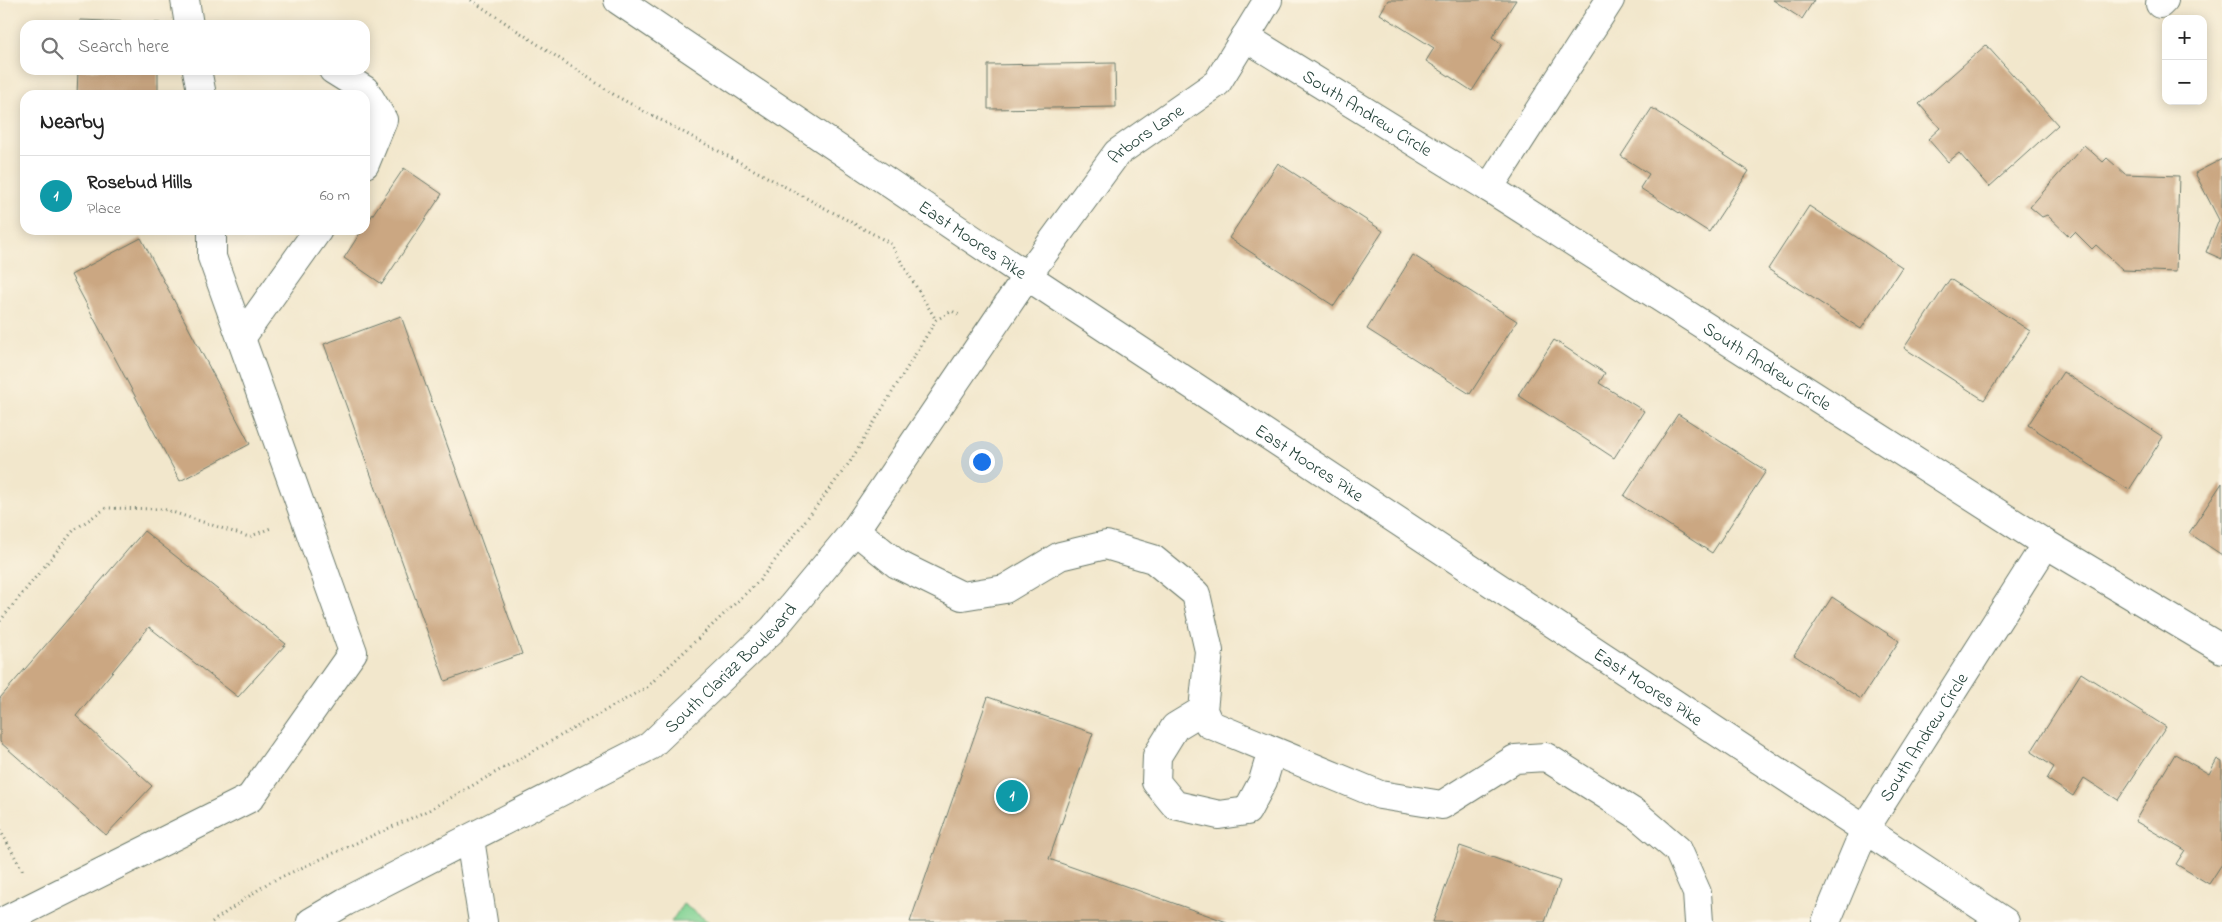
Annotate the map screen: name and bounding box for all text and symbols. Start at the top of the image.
map controls [2162,15,2207,105]
button: + [2162,15,2207,60]
search box [20,20,370,75]
icon: search [38,34,66,62]
text: Search here [78,34,169,61]
button: − [2162,60,2207,105]
street label: South Andrew Circle [1297,64,1437,165]
street label: Arbors Lane [1102,98,1191,170]
text: Nearby [40,108,104,138]
text: Rosebud Hills [87,170,192,197]
text: 1 [53,184,59,208]
text: 60 m [320,184,350,208]
street label: East Moores Pike [912,195,1032,288]
text: Place [87,197,121,221]
street label: South Andrew Circle [1697,317,1837,419]
street label: East Moores Pike [1249,419,1369,510]
your location [969,449,995,475]
street label: South Clarizz Boulevard [660,598,804,741]
street label: East Moores Pike [1587,642,1708,734]
street label: South Andrew Circle [1874,668,1976,807]
pin: 1 [996,777,1028,815]

